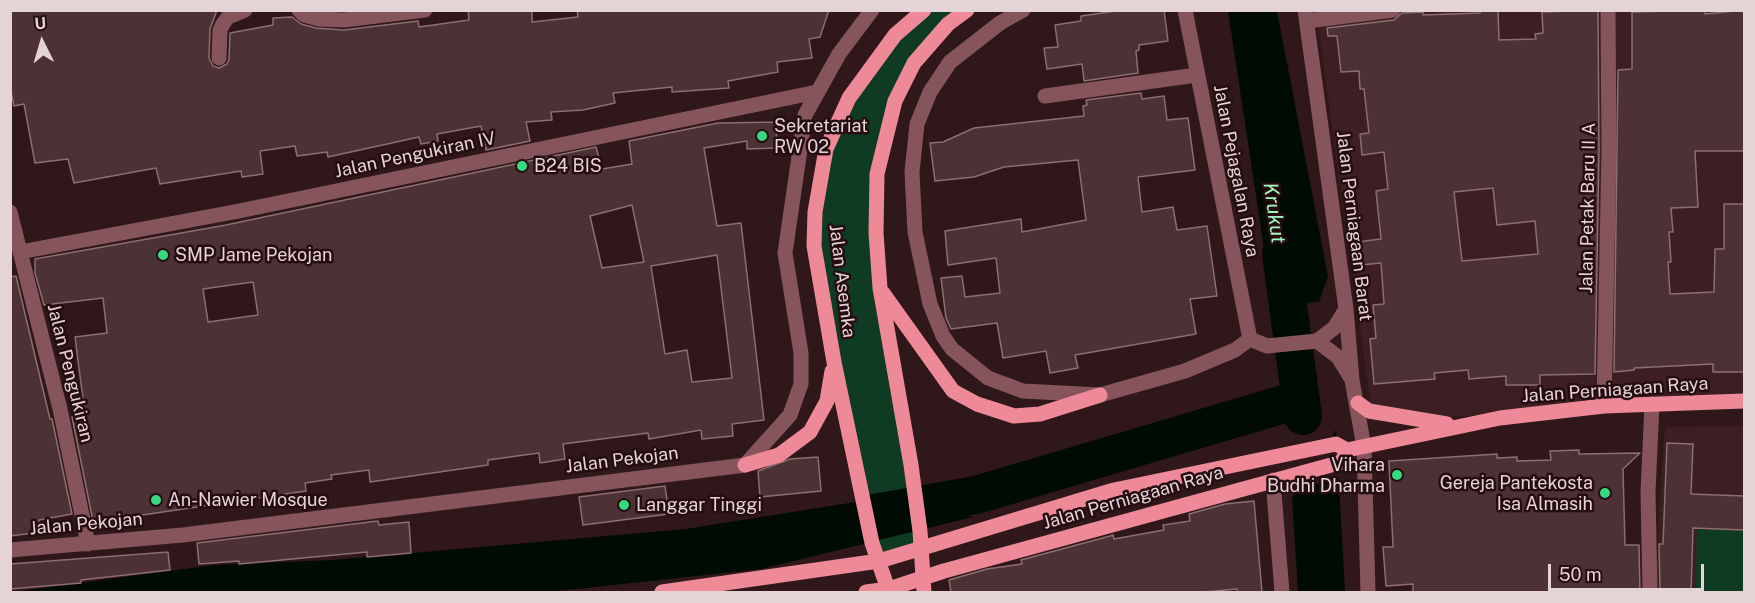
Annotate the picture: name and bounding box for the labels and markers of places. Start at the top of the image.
place label: Sekretariat RW 02 [774,115,868,158]
marker: Sekretariat RW 02 [755,129,769,143]
place label: B24 BIS [534,155,602,177]
marker: B24 BIS [515,159,529,173]
place label: SMP Jame Pekojan [175,244,332,266]
marker: SMP Jame Pekojan [156,248,170,262]
place label: Vihara Budhi Dharma [1267,454,1385,496]
marker: Vihara Budhi Dharma [1390,468,1404,482]
place label: Gereja Pantekosta Isa Almasih [1440,472,1593,514]
marker: Gereja Pantekosta Isa Almasih [1598,486,1612,500]
place label: An-Nawier Mosque [168,489,328,511]
marker: An-Nawier Mosque [149,493,163,507]
place label: Langgar Tinggi [636,494,762,516]
marker: Langgar Tinggi [617,498,631,512]

